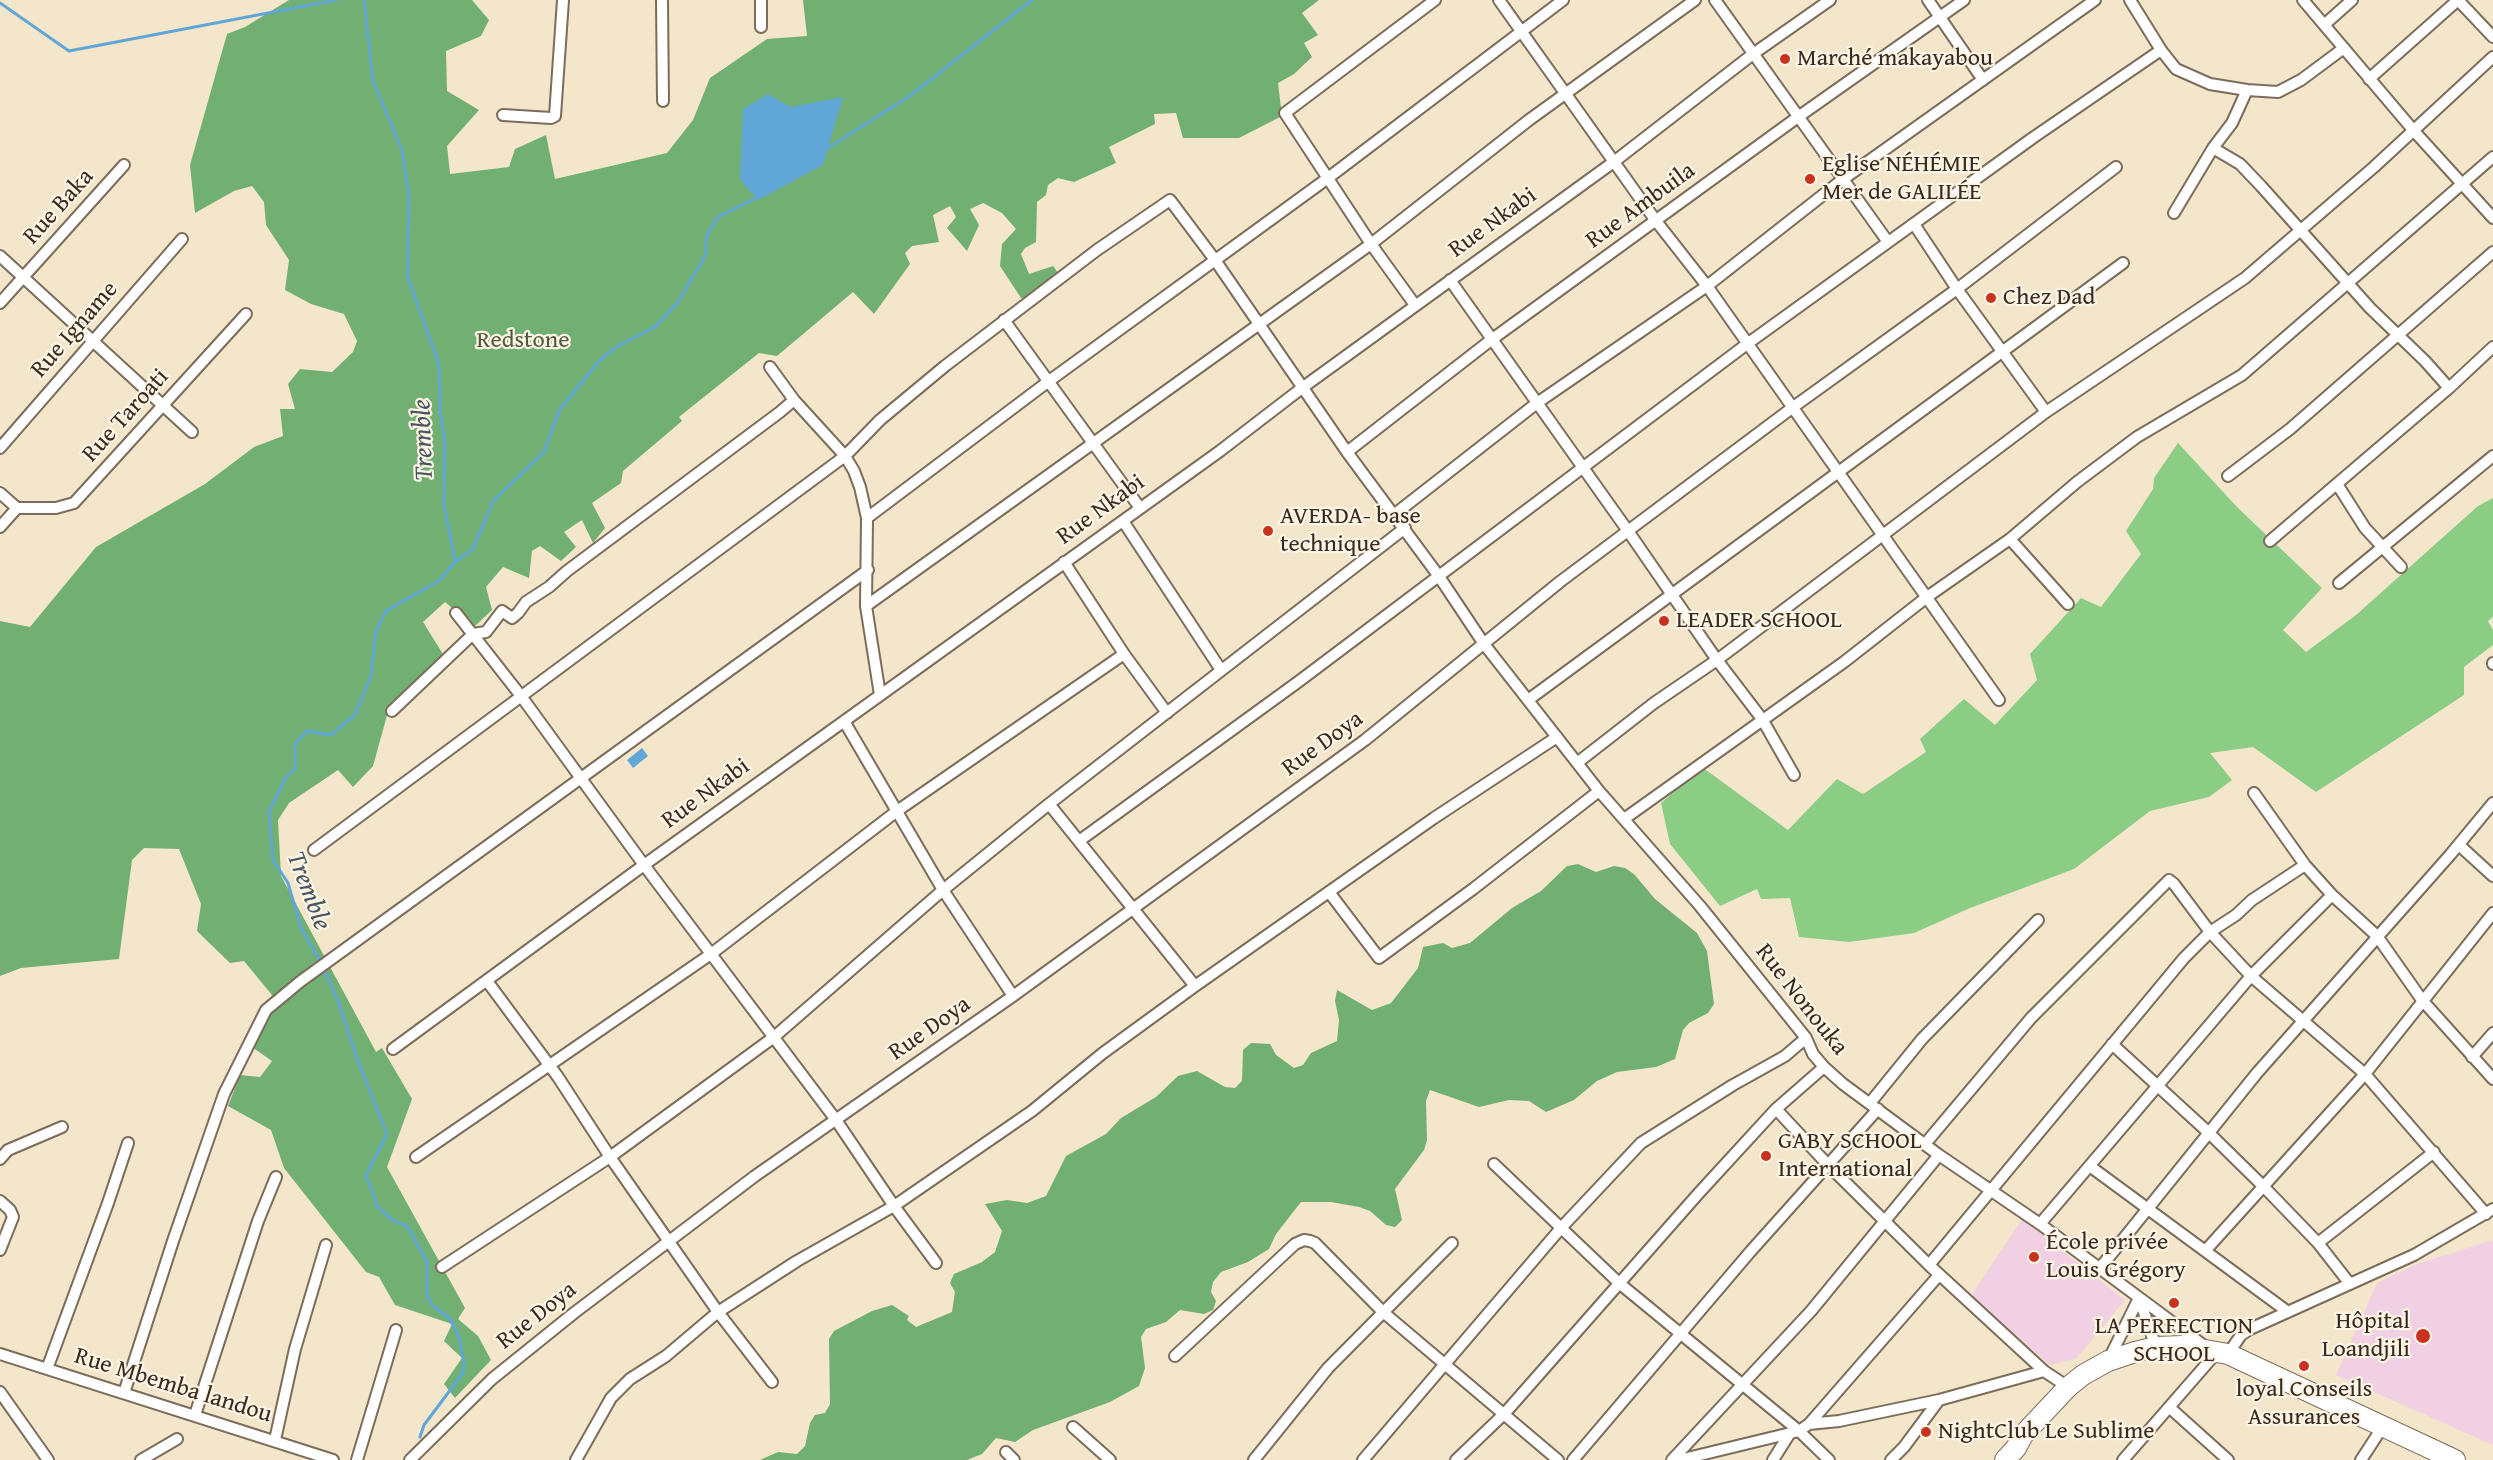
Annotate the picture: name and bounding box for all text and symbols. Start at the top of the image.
place label: Marché makayabou [1797,45,1993,73]
marker: Marché makayabou [1778,52,1792,66]
place label: Eglise NÉHÉMIE Mer de GALILÉE [1822,151,1981,207]
street label: Rue Ambuila [1581,157,1701,255]
street label: Rue Baka [18,163,100,251]
marker: Eglise NÉHÉMIE Mer de GALILÉE [1803,172,1817,186]
street label: Rue Nkabi [1443,181,1543,265]
street label: Rue Igname [25,276,125,384]
place label: Chez Dad [2003,284,2095,312]
marker: Chez Dad [1984,291,1998,305]
park label: Redstone [477,327,569,355]
street label: Rue Taroati [77,363,175,469]
water label: Tremble [407,399,441,481]
street label: Rue Nkabi [1051,468,1151,552]
place label: AVERDA- base technique [1280,503,1421,559]
marker: AVERDA- base technique [1261,524,1275,538]
place label: LEADER SCHOOL [1676,607,1842,635]
marker: LEADER SCHOOL [1657,614,1671,628]
street label: Rue Doya [1277,705,1369,783]
street label: Rue Nkabi [656,752,756,836]
water label: Tremble [279,847,337,935]
street label: Rue Nonouka [1749,939,1853,1061]
street label: Rue Doya [884,991,976,1067]
place label: GABY SCHOOL International [1778,1128,1922,1184]
marker: GABY SCHOOL International [1759,1149,1773,1163]
place label: École privée Louis Grégory [2046,1229,2186,1285]
marker: École privée Louis Grégory [2027,1250,2041,1264]
street label: Rue Doya [491,1276,583,1356]
marker: LA PERFECTION SCHOOL [2167,1296,2181,1310]
place label: Hôpital Loandjili [2322,1308,2410,1364]
place label: LA PERFECTION SCHOOL [2095,1313,2253,1369]
marker: Hôpital Loandjili [2414,1327,2432,1345]
street label: Rue Mbemba landou [71,1342,275,1430]
marker: loyal Conseils Assurances [2297,1359,2311,1373]
place label: loyal Conseils Assurances [2236,1376,2372,1432]
place label: NightClub Le Sublime [1938,1418,2155,1446]
marker: NightClub Le Sublime [1919,1425,1933,1439]

